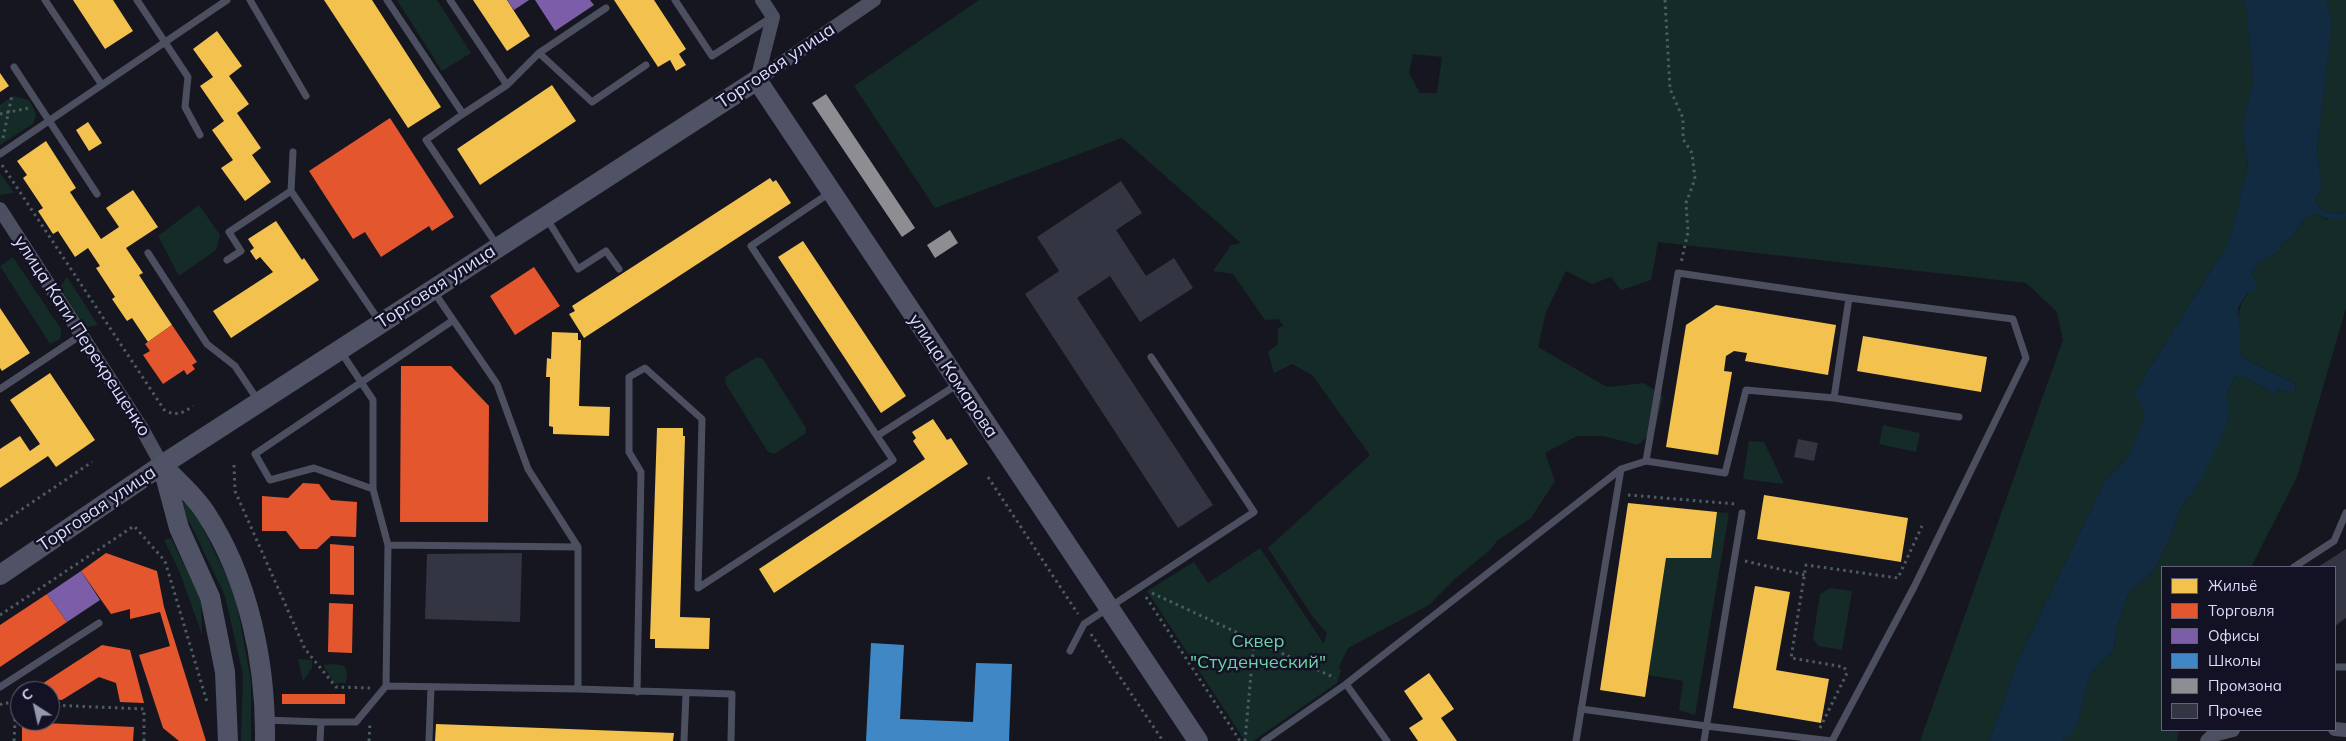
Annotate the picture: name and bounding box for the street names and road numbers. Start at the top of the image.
street label: Торговая улица [713,19,839,113]
street label: улица Кати Перекрещенко [9,232,155,440]
street label: Торговая улица [372,241,500,333]
street label: улица Комарова [904,310,1002,442]
street label: Торговая улица [34,462,160,556]

